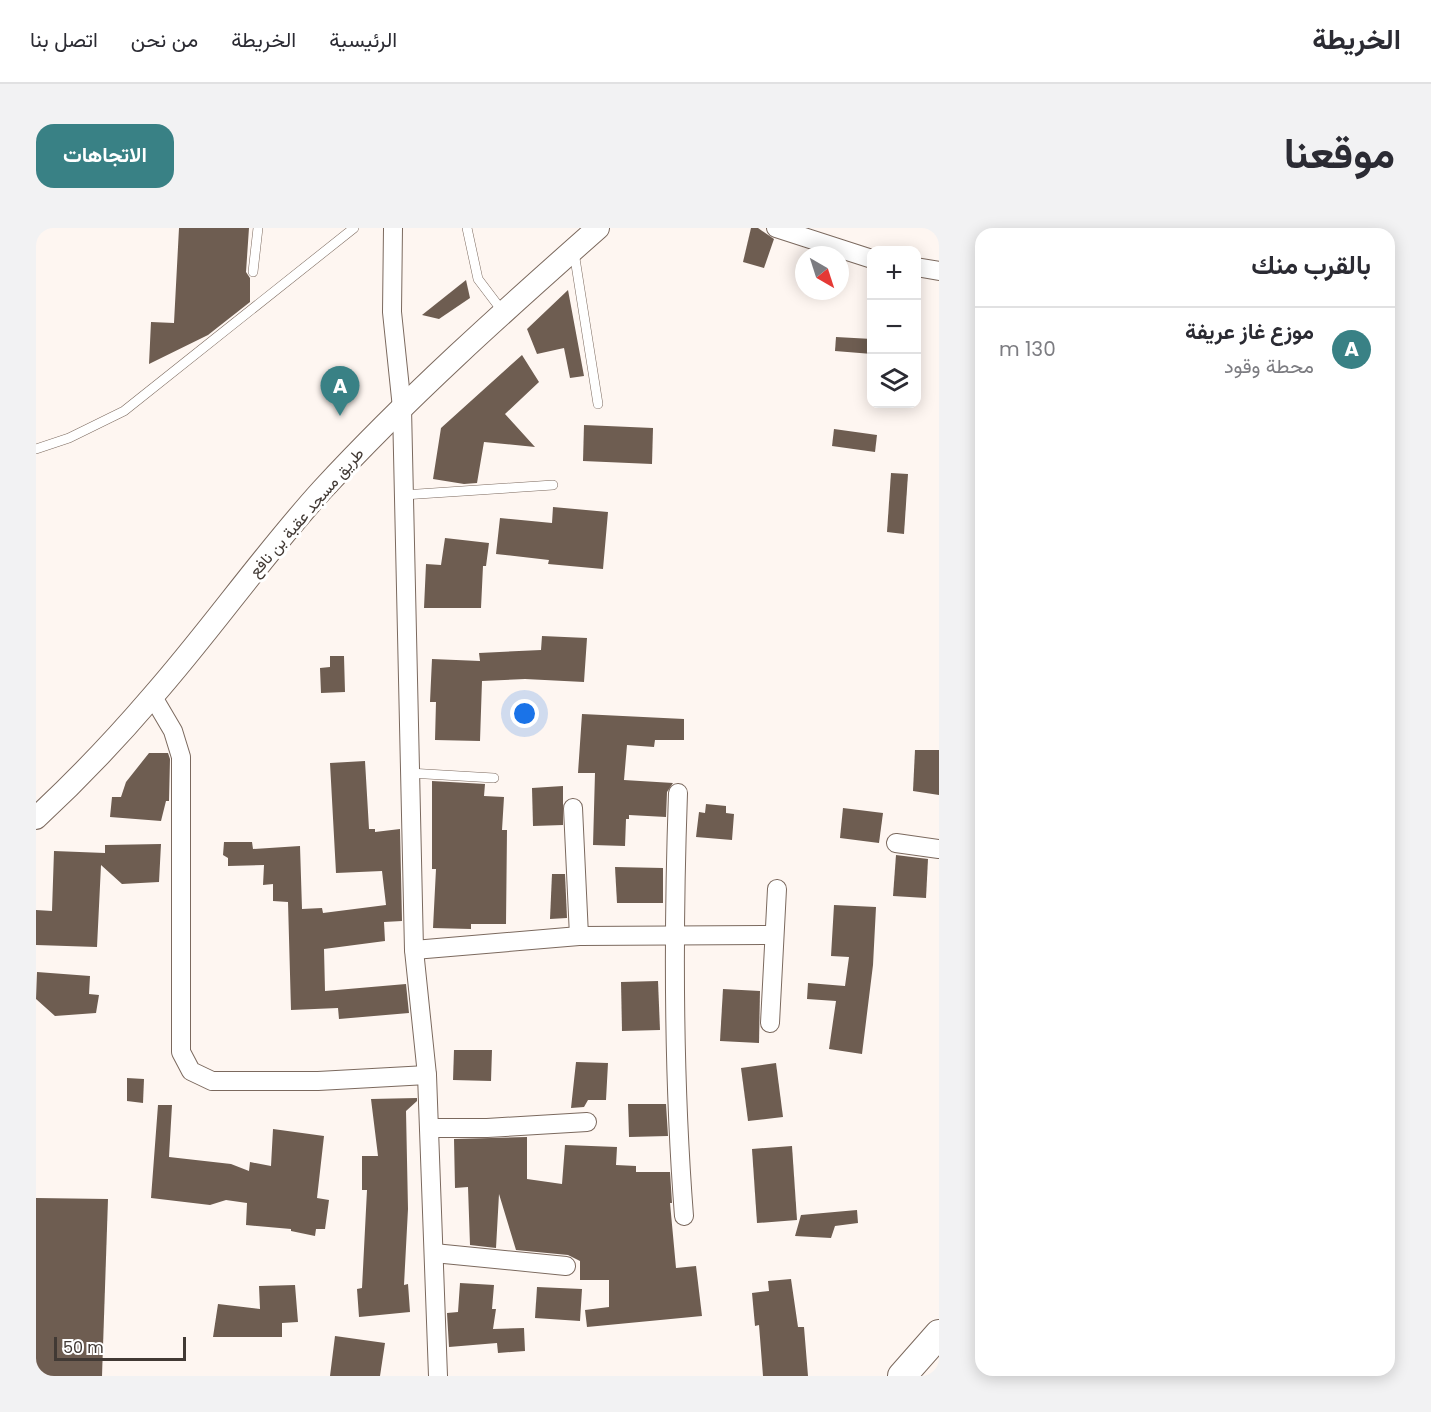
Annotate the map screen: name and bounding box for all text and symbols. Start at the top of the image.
text: الخريطة [1312,20,1401,59]
text: اتصل بنا [30,25,98,54]
text: من نحن [131,25,198,54]
text: الخريطة [231,25,296,54]
text: الرئيسية [329,25,397,54]
button: الاتجاهات [36,124,174,188]
text: موقعنا [1284,124,1395,183]
north arrow [795,246,849,300]
map controls [867,246,921,408]
button: + [867,246,921,300]
text: بالقرب منك [1251,247,1371,283]
button: − [867,300,921,354]
text: موزع غاز عريفة [1185,316,1314,347]
text: 130 m [999,335,1056,363]
text: A [1344,335,1359,363]
text: محطة وقود [1224,352,1314,380]
button: layers [867,354,921,408]
pin: A [320,366,360,416]
street label: طريق مسجد عقبة بن نافع [244,443,369,582]
your location [510,699,539,728]
scale bar [54,1334,186,1362]
text: 50 m [63,1336,104,1359]

